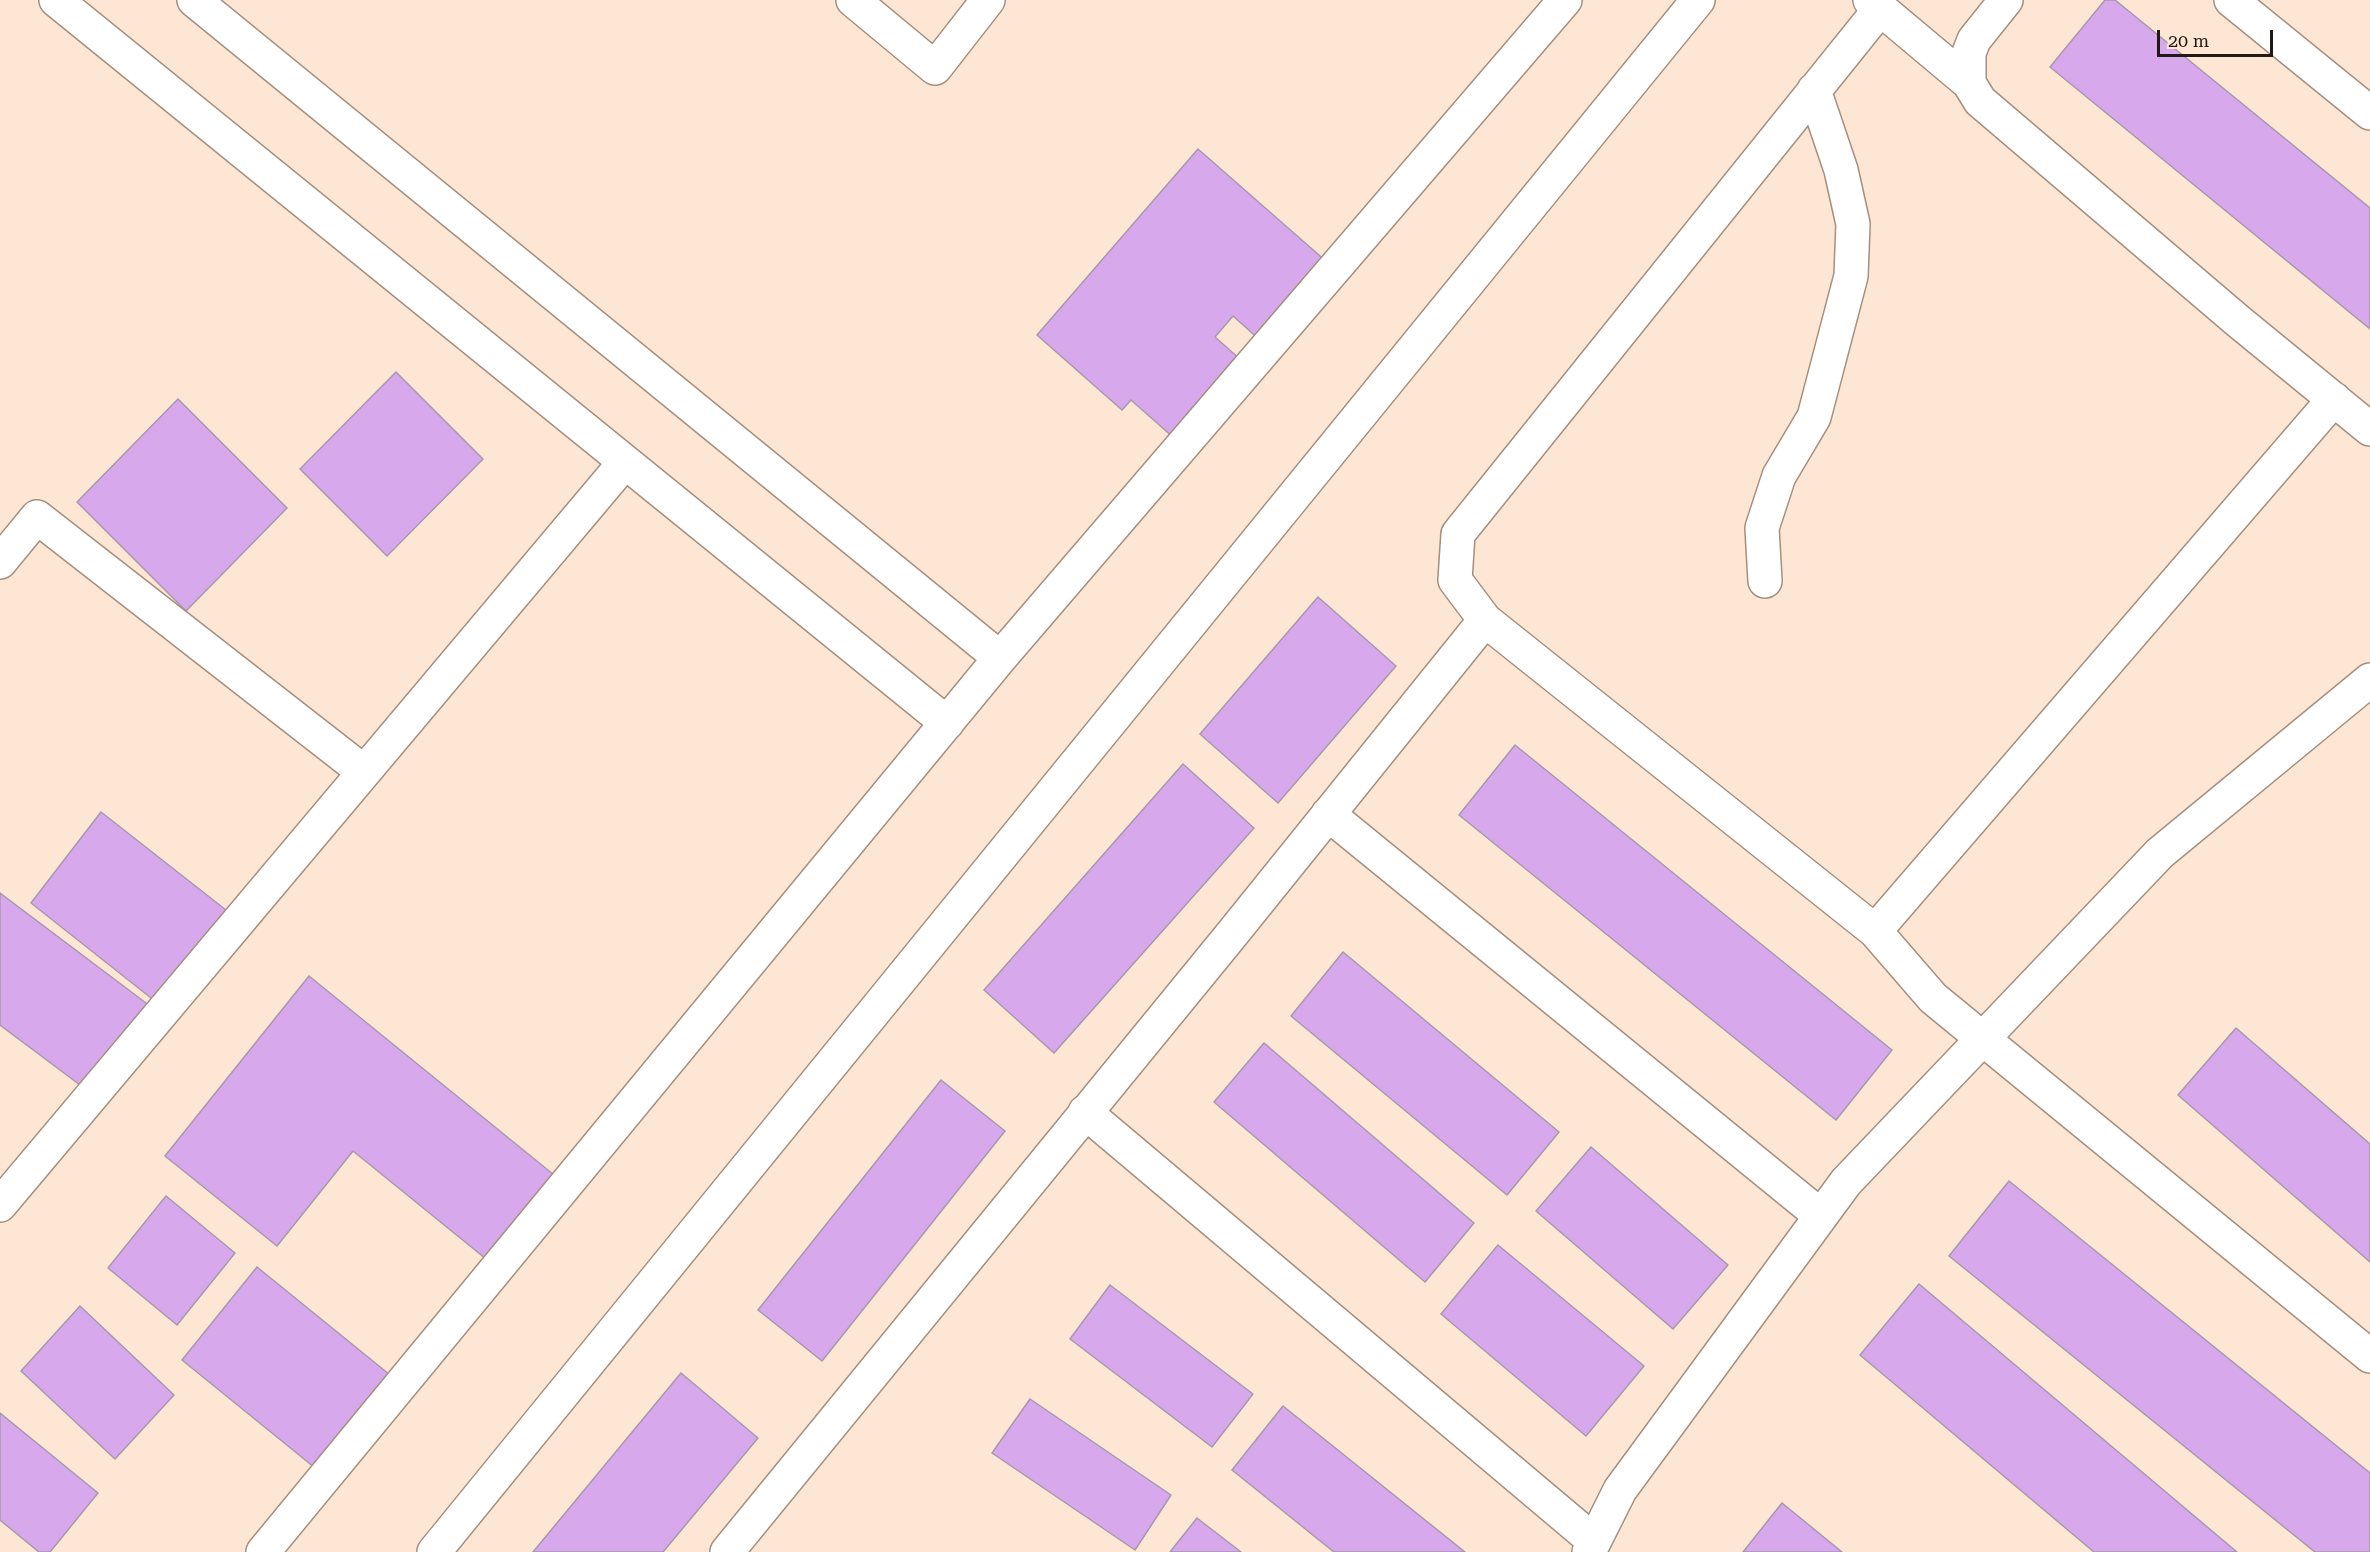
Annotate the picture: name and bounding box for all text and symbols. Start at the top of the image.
scale bar [2160,18,2276,56]
text: 20 m [2168,30,2209,51]

